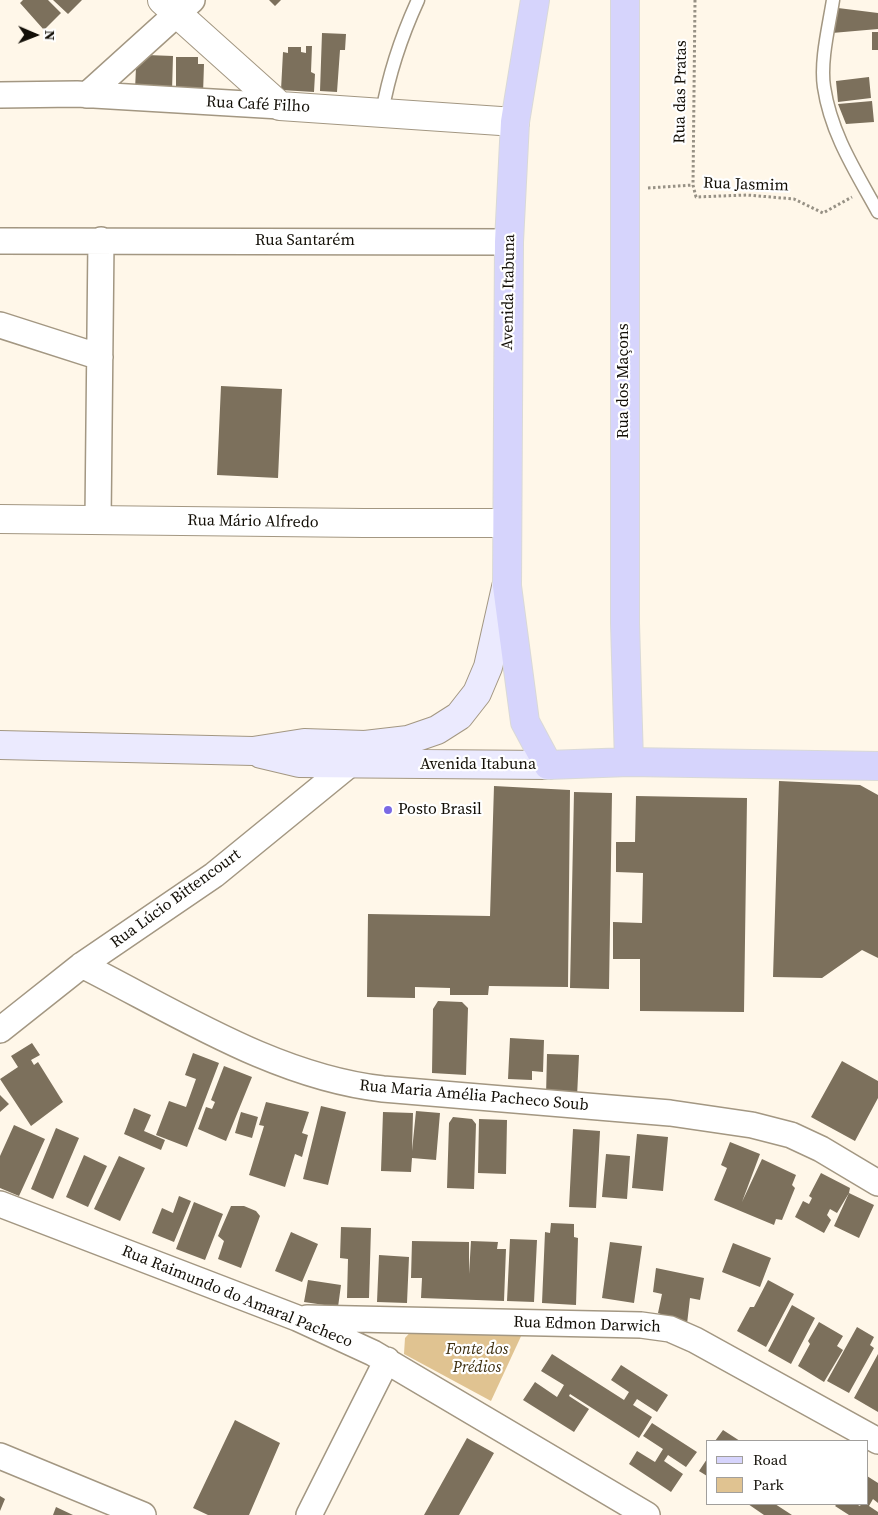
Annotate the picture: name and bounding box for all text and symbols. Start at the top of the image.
north arrow [10,10,60,60]
text: N [40,30,60,41]
street label: Rua das Pratas [670,40,692,144]
street label: Rua Café Filho [206,93,310,117]
street label: Rua Jasmim [703,174,789,196]
street label: Rua Santarém [255,231,355,251]
street label: Avenida Itabuna [498,234,520,350]
street label: Rua dos Maçons [614,323,634,439]
street label: Rua Mário Alfredo [187,511,319,533]
street label: Avenida Itabuna [420,755,536,775]
place label: Posto Brasil [398,800,482,820]
marker: Posto Brasil [382,804,394,816]
street label: Rua Lúcio Bittencourt [107,845,245,953]
street label: Rua Maria Amélia Pacheco Soub [359,1076,589,1116]
street label: Rua Raimundo do Amaral Pacheco [119,1242,355,1352]
street label: Rua Edmon Darwich [513,1313,661,1337]
park label: Fonte dos Prédios [446,1340,508,1378]
legend [706,1440,868,1505]
text: Road [753,1449,787,1470]
text: Park [753,1474,784,1495]

